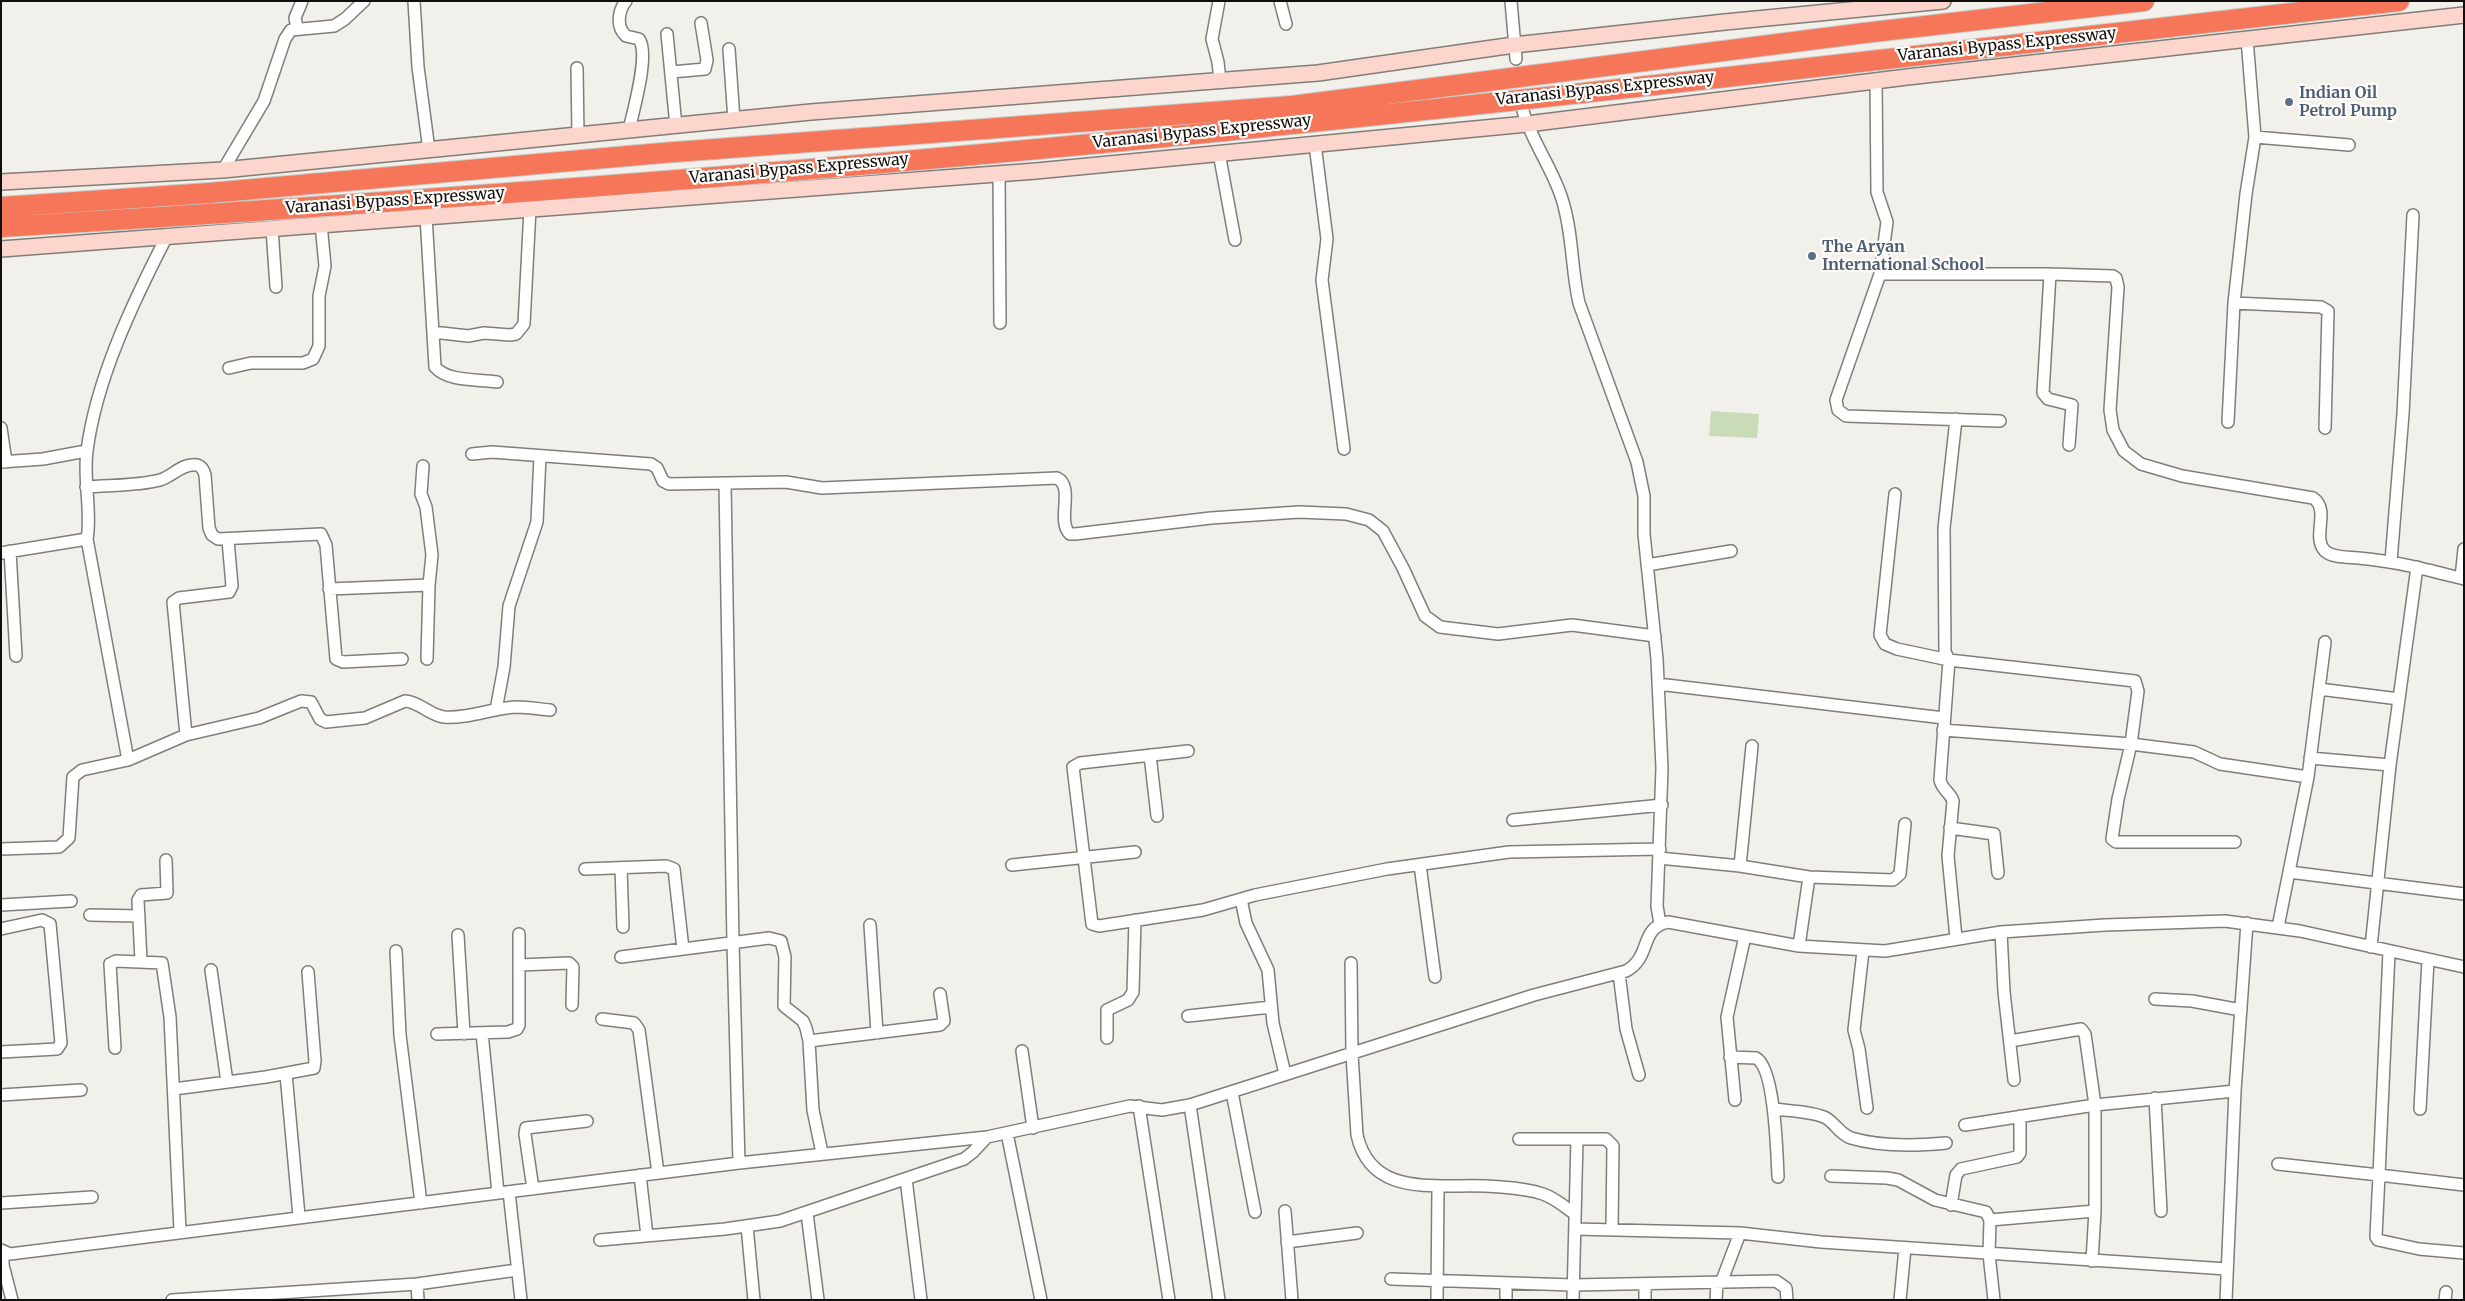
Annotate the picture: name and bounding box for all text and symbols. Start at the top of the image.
street label: Varanasi Bypass Expressway [1897,24,2117,66]
street label: Varanasi Bypass Expressway [1495,68,1715,110]
place label: Indian Oil Petrol Pump [2299,83,2397,121]
marker: Indian Oil Petrol Pump [2283,96,2295,108]
street label: Varanasi Bypass Expressway [1092,111,1312,153]
street label: Varanasi Bypass Expressway [689,150,909,188]
street label: Varanasi Bypass Expressway [285,184,505,218]
place label: The Aryan International School [1822,237,1984,275]
marker: The Aryan International School [1806,250,1818,262]

